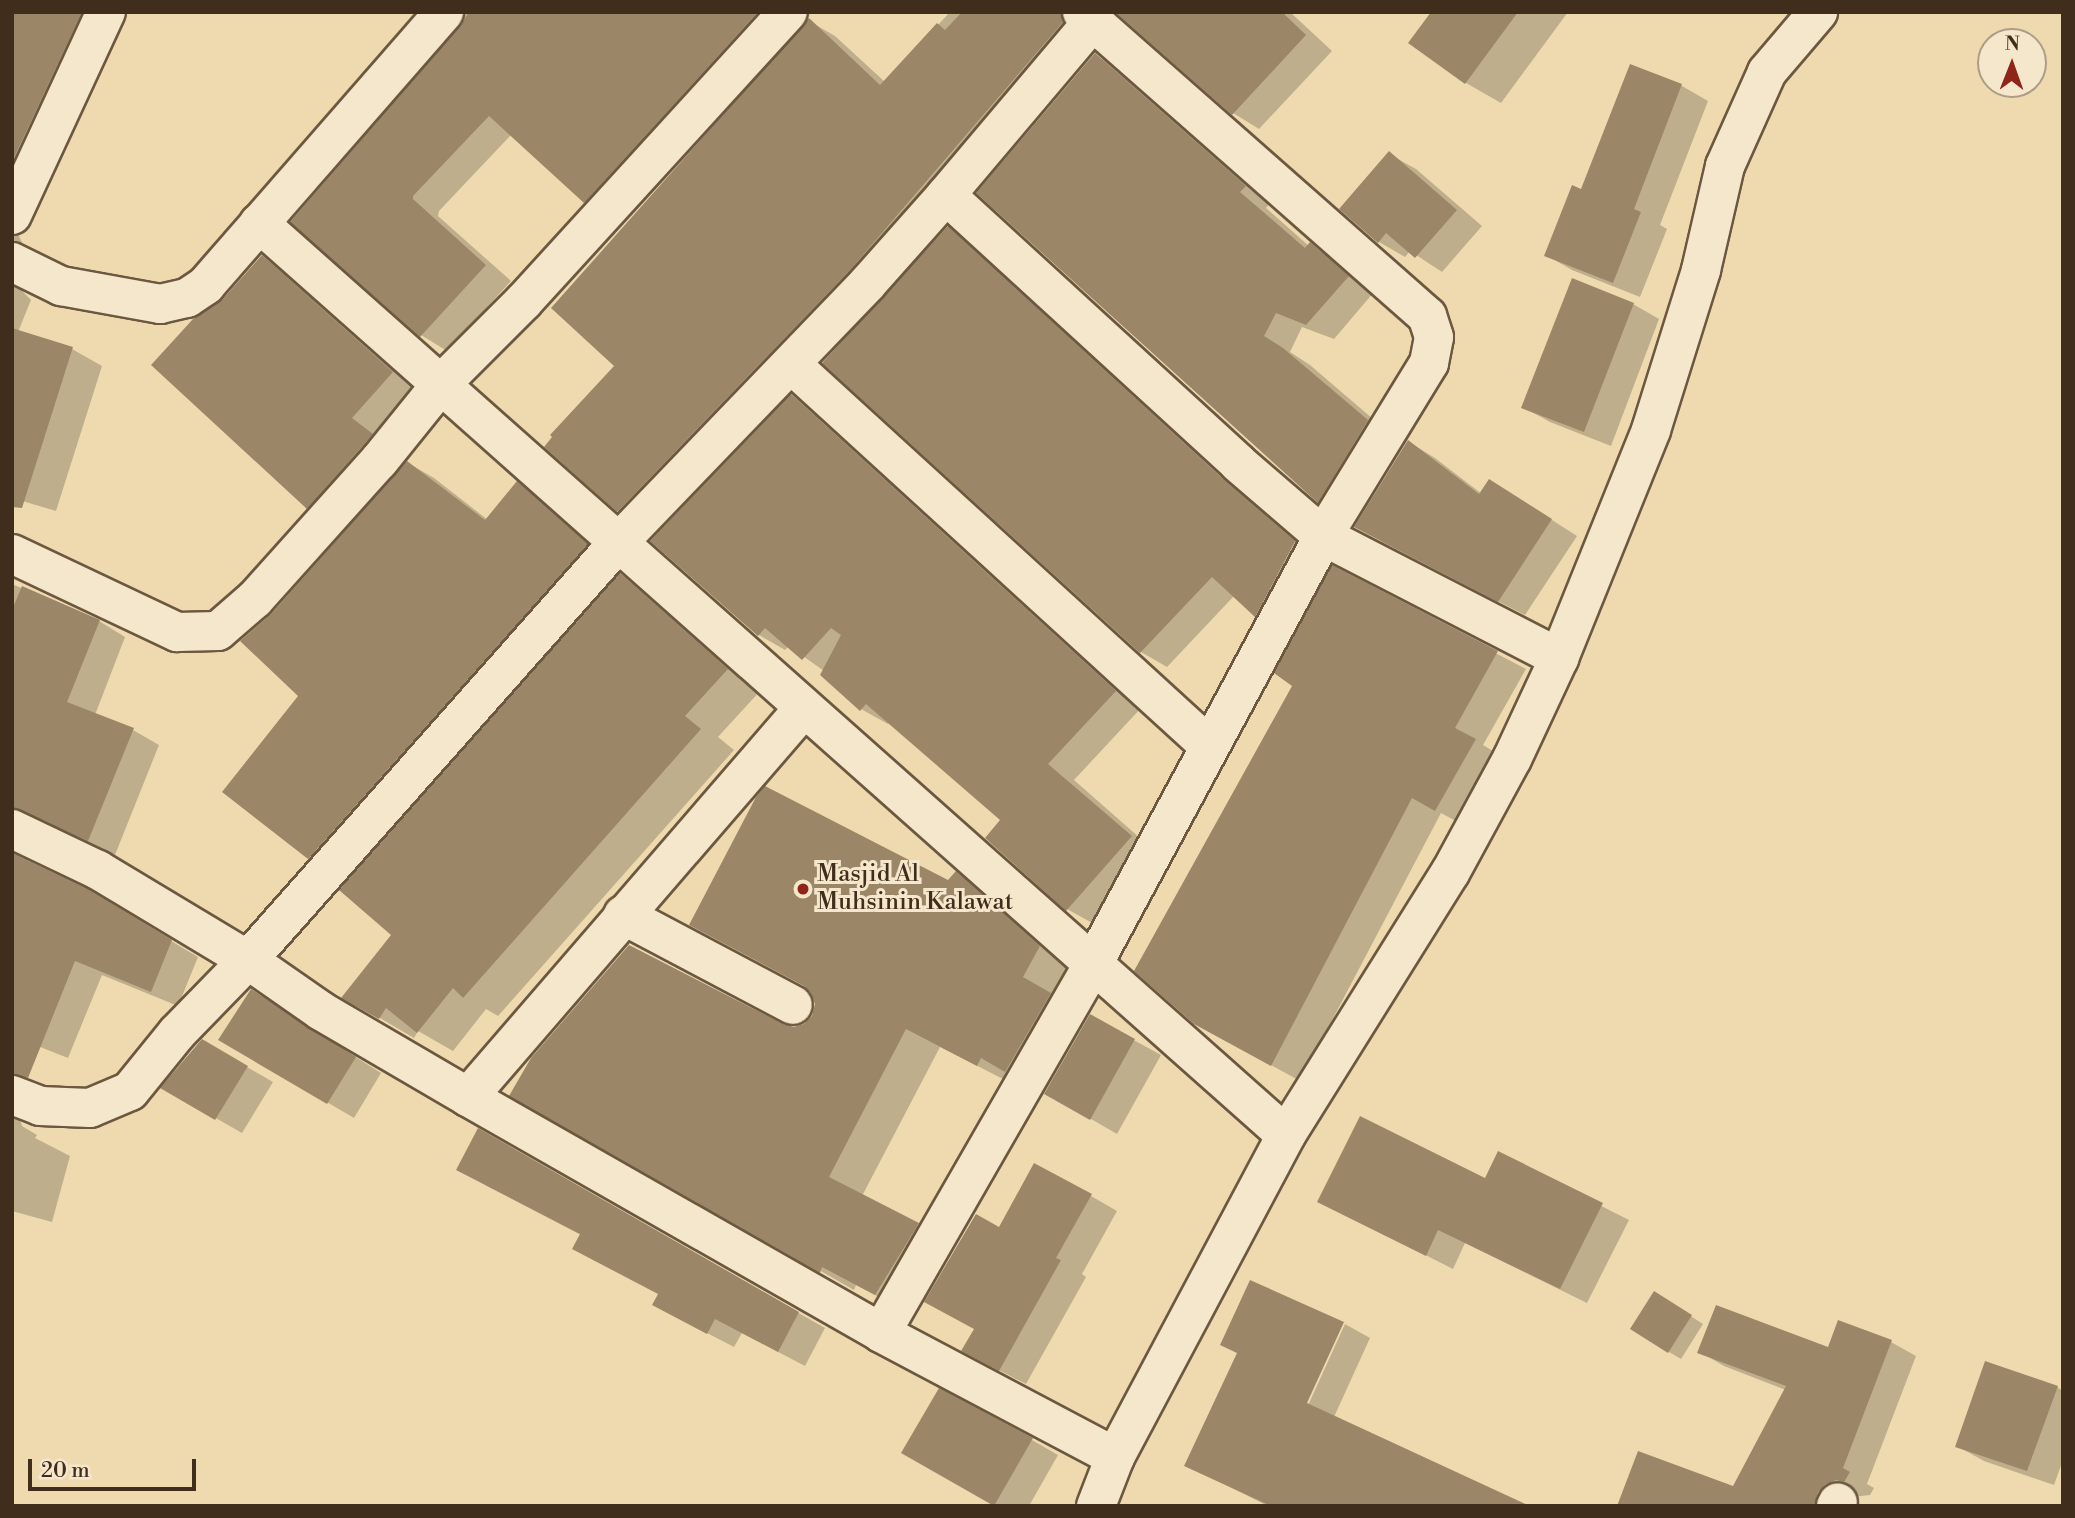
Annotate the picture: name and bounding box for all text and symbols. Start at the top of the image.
north arrow [1977,28,2047,98]
text: N [2005,32,2020,56]
place label: Masjid Al Muhsinin Kalawat [817,861,1013,917]
marker: Masjid Al Muhsinin Kalawat [795,881,811,897]
scale bar [32,1444,200,1488]
text: 20 m [41,1458,90,1484]

